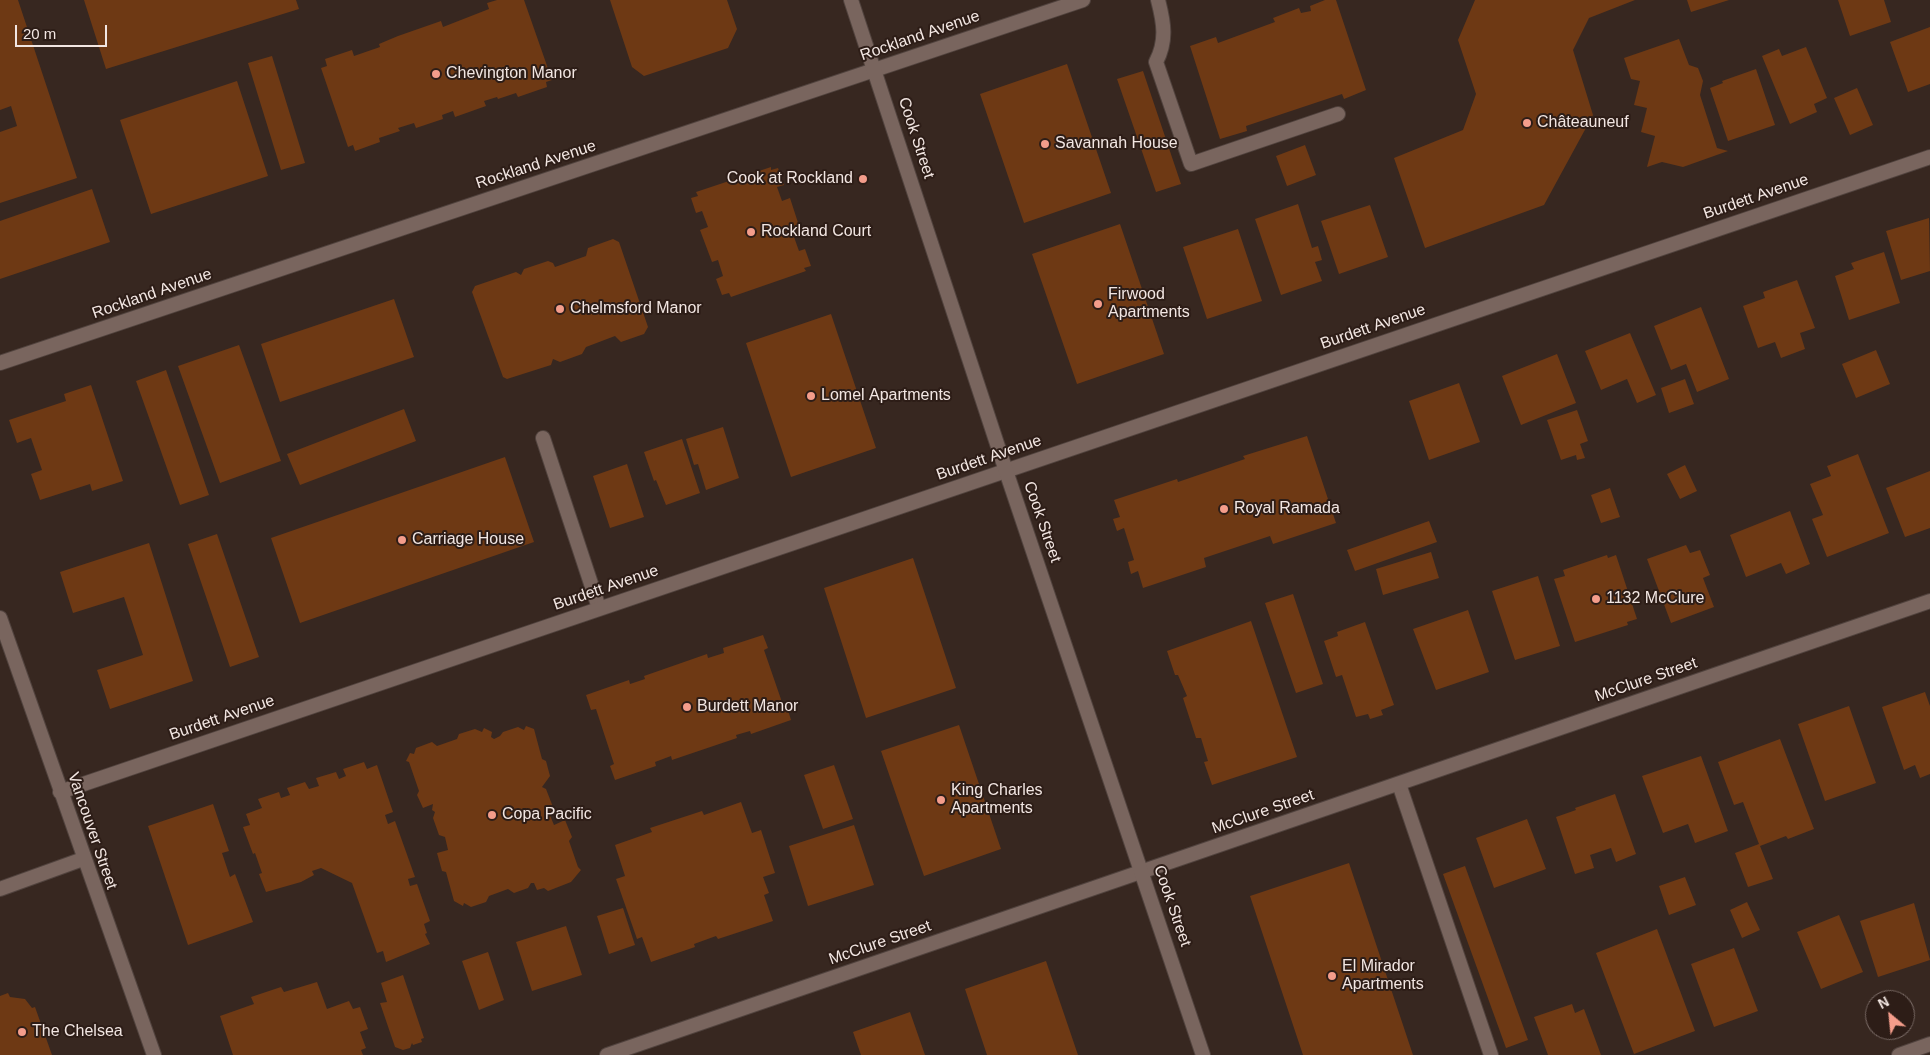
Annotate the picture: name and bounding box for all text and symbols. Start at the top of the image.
street label: Rockland Avenue [858,7,982,65]
scale bar [18,15,110,47]
text: 20 m [23,25,56,42]
place label: Chevington Manor [446,64,577,84]
marker: Chevington Manor [430,68,442,80]
street label: Cook Street [894,95,938,181]
place label: Châteauneuf [1537,113,1629,133]
marker: Châteauneuf [1521,117,1533,129]
place label: Savannah House [1055,134,1178,154]
street label: Rockland Avenue [474,137,598,193]
marker: Savannah House [1039,138,1051,150]
place label: Cook at Rockland [727,169,853,189]
street label: Burdett Avenue [1701,170,1811,224]
marker: Cook at Rockland [857,173,869,185]
place label: Rockland Court [761,222,871,242]
marker: Rockland Court [745,226,757,238]
street label: Rockland Avenue [90,265,214,323]
place label: Firwood Apartments [1108,285,1190,323]
marker: Firwood Apartments [1092,298,1104,310]
place label: Chelmsford Manor [570,299,702,319]
street label: Burdett Avenue [1318,300,1428,354]
marker: Chelmsford Manor [554,303,566,315]
place label: Lomel Apartments [821,386,951,406]
marker: Lomel Apartments [805,390,817,402]
street label: Burdett Avenue [934,431,1044,485]
street label: Cook Street [1019,479,1065,565]
place label: Royal Ramada [1234,499,1340,519]
marker: Royal Ramada [1218,503,1230,515]
place label: Carriage House [412,530,524,550]
marker: Carriage House [396,534,408,546]
street label: Burdett Avenue [551,561,661,615]
place label: 1132 McClure [1606,589,1704,609]
marker: 1132 McClure [1590,593,1602,605]
street label: McClure Street [1592,654,1700,706]
street label: Burdett Avenue [167,691,277,745]
place label: Burdett Manor [697,697,798,717]
marker: Burdett Manor [681,701,693,713]
street label: Vancouver Street [63,770,121,892]
place label: King Charles Apartments [951,781,1043,819]
street label: McClure Street [1209,786,1317,838]
marker: King Charles Apartments [935,794,947,806]
place label: Copa Pacific [502,805,592,825]
marker: Copa Pacific [486,809,498,821]
street label: Cook Street [1149,863,1195,949]
street label: McClure Street [826,917,934,969]
place label: El Mirador Apartments [1342,957,1424,995]
marker: El Mirador Apartments [1326,970,1338,982]
north arrow [1865,990,1915,1040]
text: N [1875,993,1892,1012]
place label: The Chelsea [32,1022,123,1042]
marker: The Chelsea [16,1026,28,1038]

